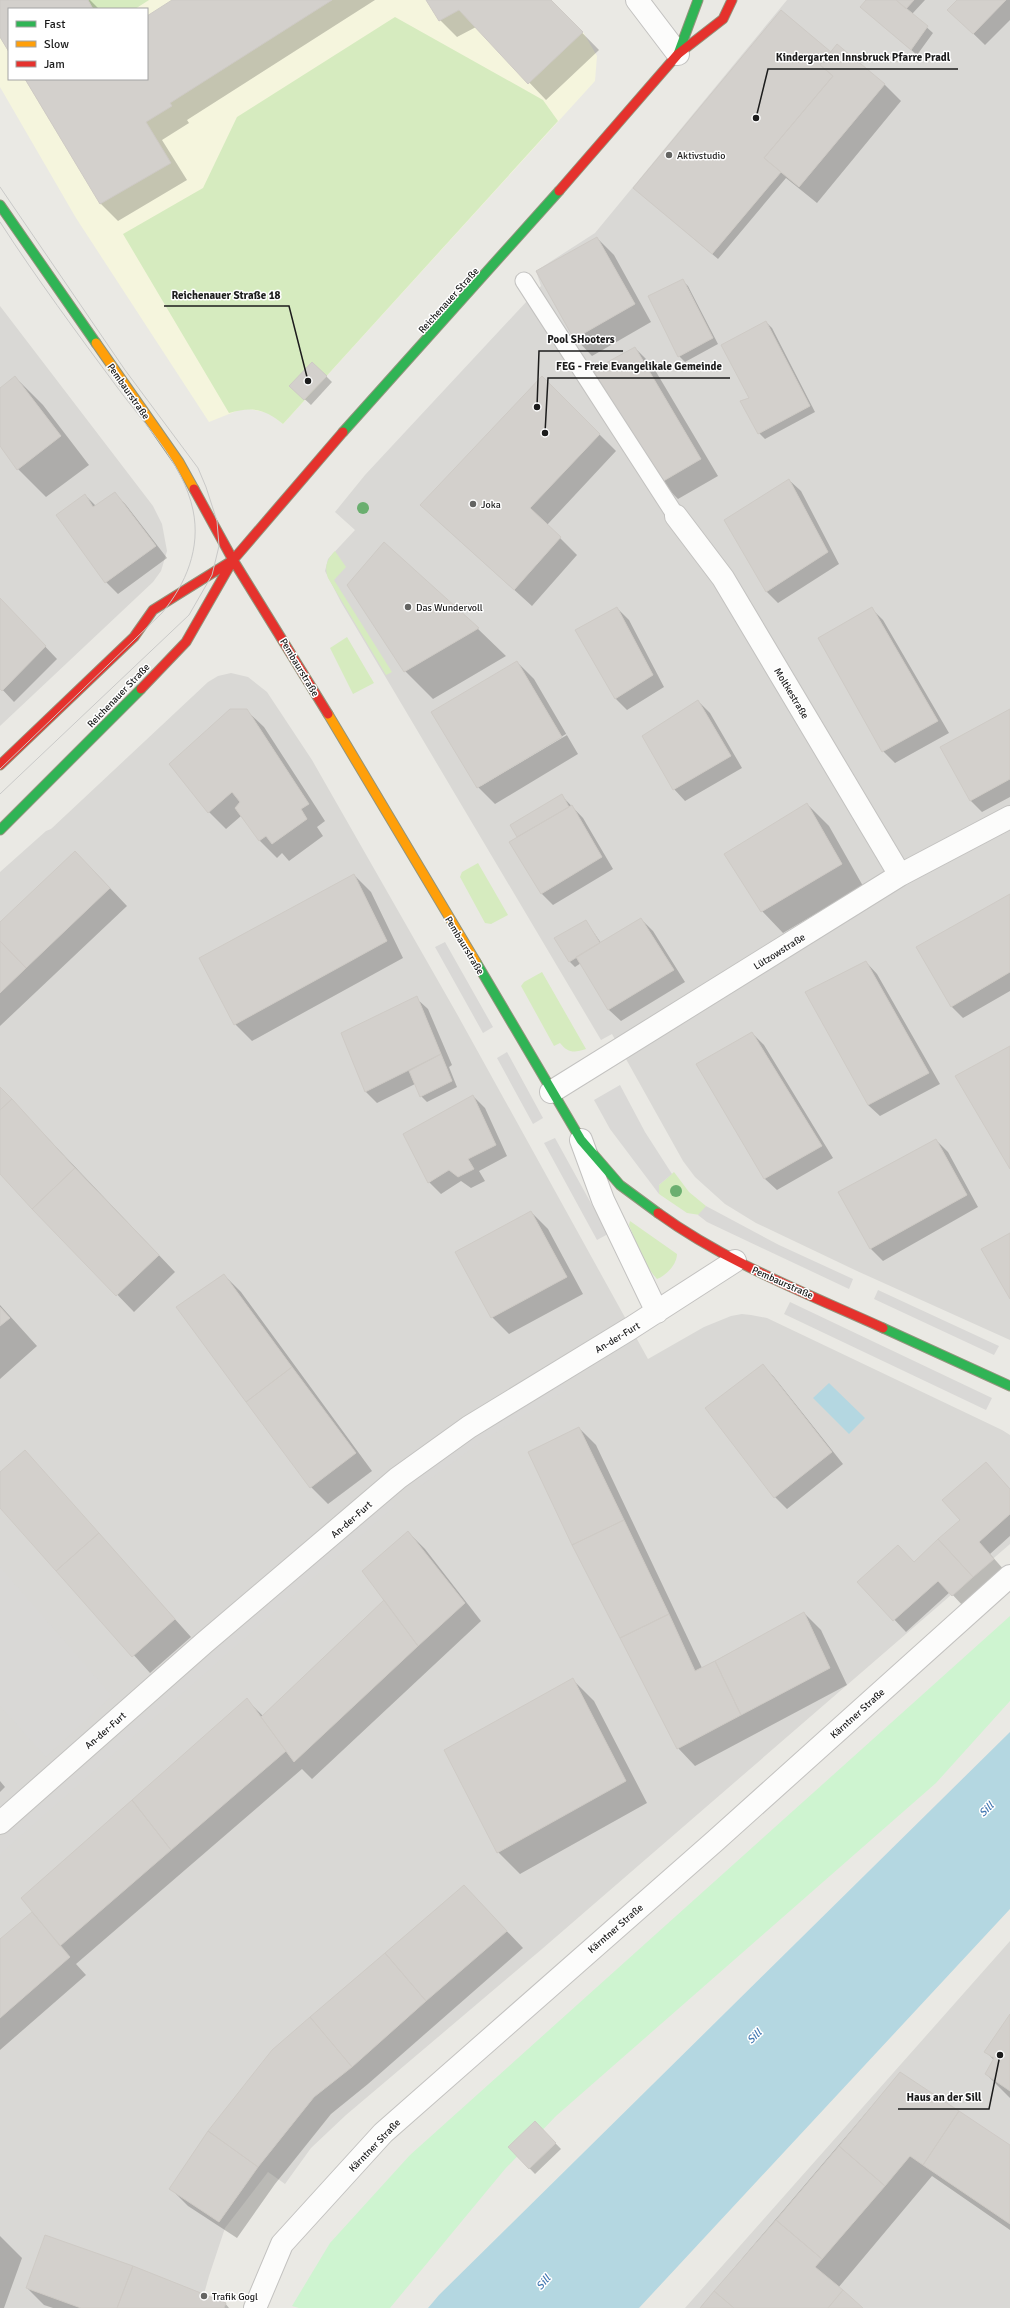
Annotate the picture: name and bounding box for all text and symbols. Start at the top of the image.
legend [8,8,148,80]
text: Fast [44,17,65,32]
text: Slow [44,37,69,52]
callout: Kindergarten Innsbruck Pfarre Pradl [768,46,958,69]
text: Kindergarten Innsbruck Pfarre Pradl [776,51,951,64]
text: Jam [44,57,65,72]
marker: Aktivstudio [664,150,674,160]
place label: Aktivstudio [677,150,725,162]
street label: Reichenauer Straße [416,265,482,336]
callout: Reichenauer Straße 18 [164,283,289,306]
text: Reichenauer Straße 18 [171,289,281,302]
callout: Pool SHooters [539,328,623,351]
text: Pool SHooters [547,333,615,346]
callout: FEG - Freie Evangelikale Gemeinde [548,355,730,378]
text: FEG - Freie Evangelikale Gemeinde [556,360,723,373]
street label: Pembaurstraße [104,361,152,422]
marker: Joka [468,499,478,509]
place label: Joka [481,499,501,511]
marker: Das Wundervoll [403,602,413,612]
place label: Das Wundervoll [416,602,483,614]
street label: Pembaurstraße [277,636,321,699]
street label: Reichenauer Straße [85,661,152,730]
street label: Moltkestraße [771,666,811,721]
street label: Pembaurstraße [442,914,486,977]
street label: Lützowstraße [752,931,808,972]
street label: Pembaurstraße [750,1264,815,1302]
street label: An-der-Furt [593,1319,643,1356]
street label: An-der-Furt [329,1498,375,1541]
street label: Kärntner Straße [828,1686,887,1741]
street label: An-der-Furt [83,1709,129,1752]
water label: Sill [976,1799,997,1819]
street label: Kärntner Straße [586,1902,646,1956]
water label: Sill [744,2026,765,2046]
callout: Haus an der Sill [898,2086,989,2109]
text: Haus an der Sill [907,2091,982,2104]
street label: Kärntner Straße [346,2117,403,2175]
water label: Sill [533,2272,554,2292]
marker: Trafik Gogl [199,2291,209,2301]
place label: Trafik Gogl [212,2291,258,2303]

